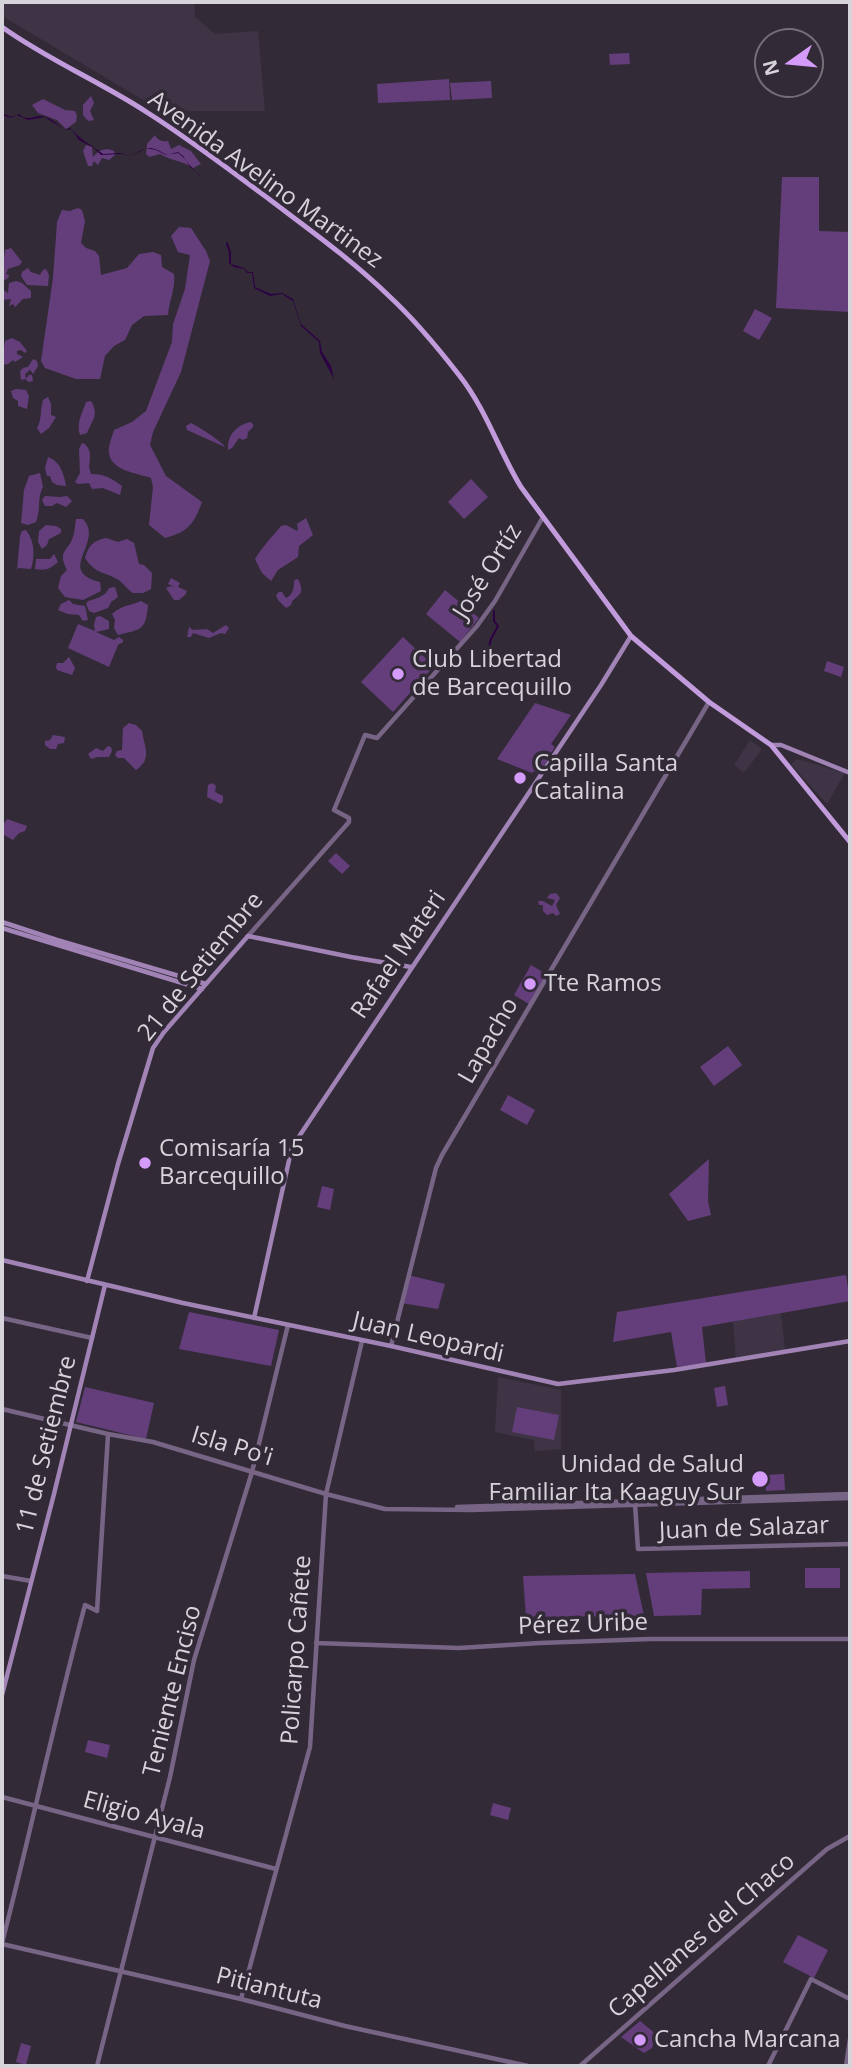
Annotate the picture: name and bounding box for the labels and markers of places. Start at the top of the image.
place label: Club Libertad de Barcequillo [412,646,572,702]
marker: Club Libertad de Barcequillo [390,666,406,682]
place label: Capilla Santa Catalina [534,750,678,806]
marker: Capilla Santa Catalina [512,770,528,786]
place label: Tte Ramos [544,970,662,998]
marker: Tte Ramos [522,976,538,992]
place label: Comisaría 15 Barcequillo [159,1135,304,1191]
marker: Comisaría 15 Barcequillo [137,1155,153,1171]
place label: Unidad de Salud Familiar Ita Kaaguy Sur [489,1451,744,1507]
marker: Unidad de Salud Familiar Ita Kaaguy Sur [750,1469,770,1489]
place label: Cancha Marcana [654,2026,841,2054]
marker: Cancha Marcana [632,2032,648,2048]

